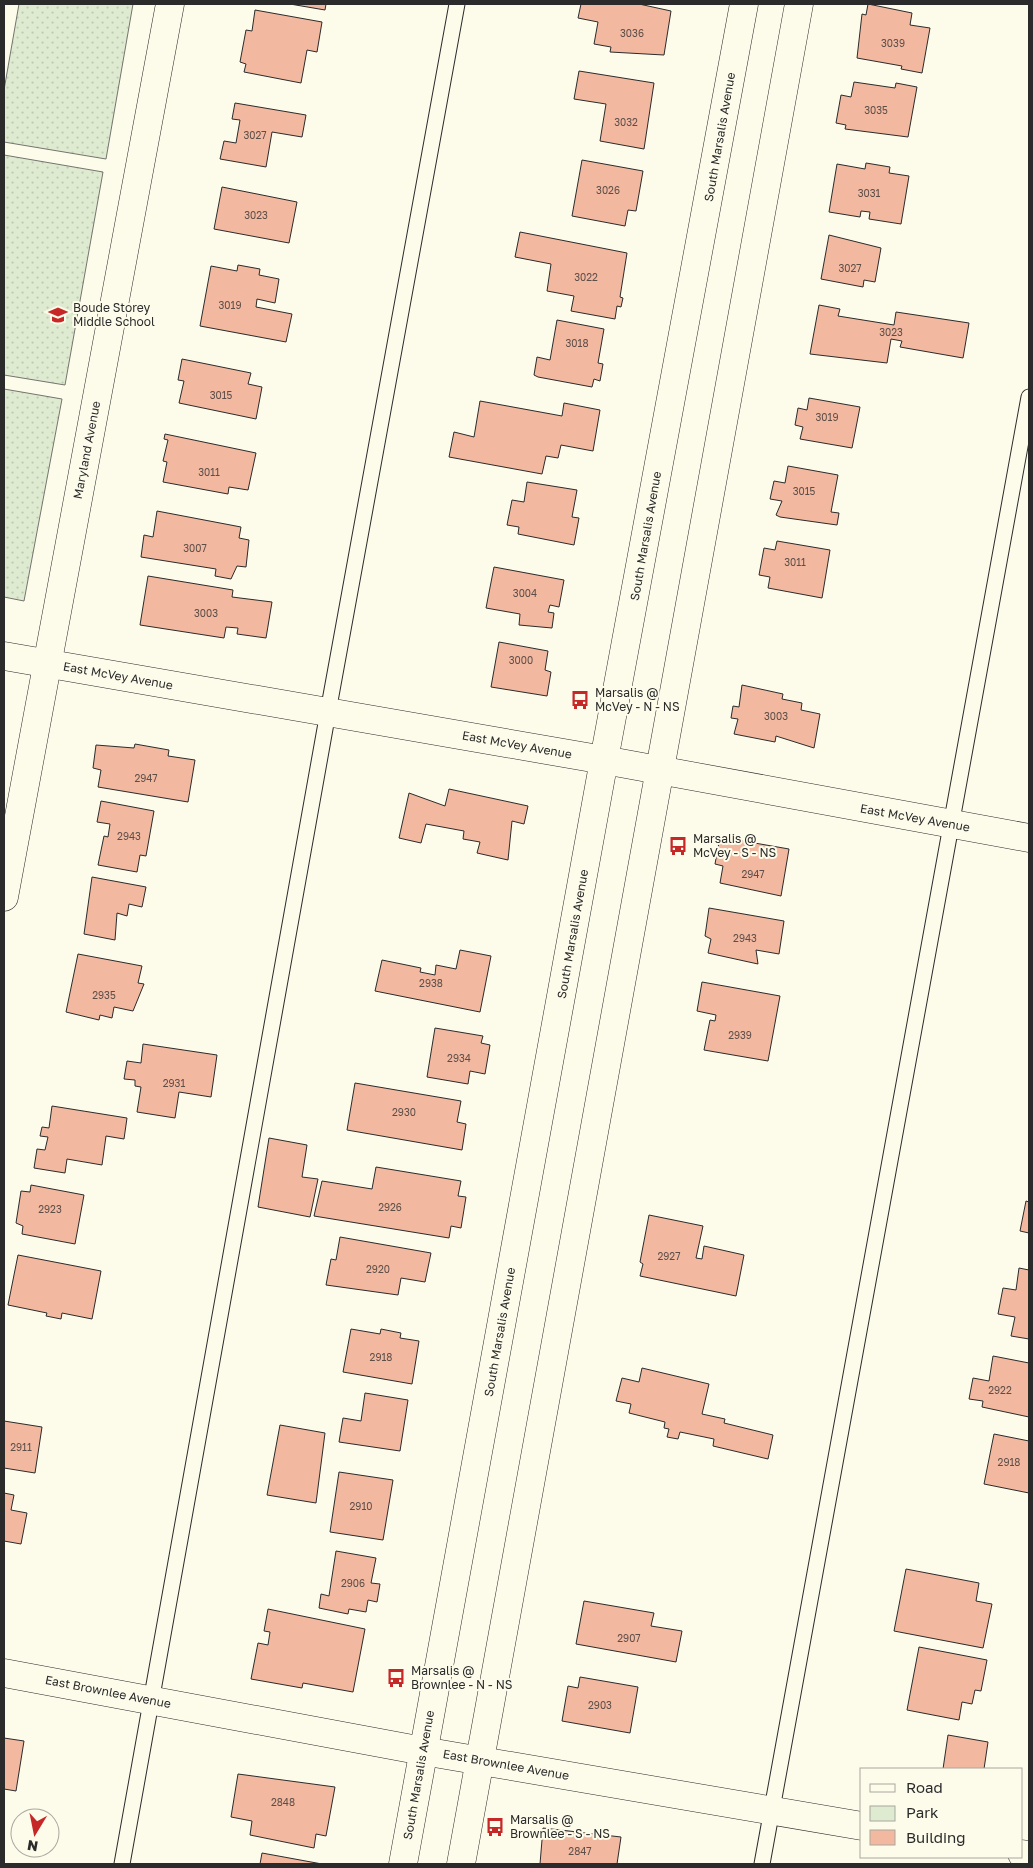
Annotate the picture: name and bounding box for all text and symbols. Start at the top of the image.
house number: 3036 [620,27,644,39]
house number: 3039 [881,37,905,49]
street label: South Marsalis Avenue [701,71,738,203]
house number: 3035 [864,104,888,116]
house number: 3032 [614,116,638,128]
house number: 3027 [243,129,267,141]
house number: 3026 [596,184,620,196]
house number: 3031 [858,187,881,199]
house number: 3023 [244,209,268,221]
house number: 3027 [838,262,862,274]
house number: 3022 [574,271,598,283]
house number: 3019 [219,299,241,311]
place label: Boude Storey Middle School [73,300,155,329]
school or university icon: Boude Storey Middle School [47,304,69,326]
house number: 3023 [879,326,903,338]
house number: 3018 [566,337,589,349]
house number: 3015 [210,389,233,401]
street label: Maryland Avenue [70,400,103,500]
house number: 3019 [816,411,838,423]
house number: 3011 [198,466,220,478]
street label: South Marsalis Avenue [627,470,664,602]
house number: 3015 [793,485,816,497]
house number: 3007 [183,542,207,554]
house number: 3011 [784,556,806,568]
house number: 3004 [513,587,537,599]
house number: 3003 [194,607,218,619]
house number: 3000 [509,654,533,666]
street label: East McVey Avenue [62,658,174,693]
place label: Marsalis @ McVey - N - NS [595,685,680,714]
bus stop icon: Marsalis @ McVey - N - NS [569,689,591,711]
house number: 3003 [764,710,788,722]
street label: East McVey Avenue [461,727,573,762]
house number: 2947 [134,772,158,784]
street label: East McVey Avenue [859,800,971,835]
house number: 2943 [117,830,141,842]
place label: Marsalis @ McVey - S - NS [693,831,777,860]
bus stop icon: Marsalis @ McVey - S - NS [667,835,689,857]
street label: South Marsalis Avenue [554,868,591,1000]
house number: 2947 [741,868,765,880]
house number: 2943 [733,932,757,944]
house number: 2938 [419,977,443,989]
house number: 2935 [92,989,116,1001]
house number: 2939 [728,1029,752,1041]
house number: 2934 [447,1052,471,1064]
house number: 2931 [163,1077,185,1089]
house number: 2930 [392,1106,416,1118]
house number: 2926 [378,1201,402,1213]
house number: 2923 [38,1203,62,1215]
house number: 2927 [658,1250,680,1262]
house number: 2920 [366,1263,390,1275]
street label: South Marsalis Avenue [481,1266,518,1398]
house number: 2918 [370,1351,392,1363]
house number: 2922 [988,1384,1012,1396]
house number: 2911 [10,1441,32,1453]
house number: 2918 [998,1456,1020,1468]
house number: 2910 [350,1500,372,1512]
house number: 2906 [341,1577,365,1589]
house number: 2907 [617,1632,641,1644]
place label: Marsalis @ Brownlee - N - NS [411,1663,513,1692]
bus stop icon: Marsalis @ Brownlee - N - NS [385,1667,407,1689]
street label: East Brownlee Avenue [44,1672,172,1711]
house number: 2903 [588,1699,612,1711]
street label: South Marsalis Avenue [400,1709,437,1841]
street label: East Brownlee Avenue [442,1746,570,1783]
legend [860,1768,1023,1858]
text: Road [906,1778,943,1796]
house number: 2848 [271,1796,295,1808]
text: Park [906,1803,939,1821]
north arrow [10,1808,60,1858]
place label: Marsalis @ Brownlee - S - NS [510,1812,610,1841]
bus stop icon: Marsalis @ Brownlee - S - NS [484,1816,506,1838]
text: Building [906,1828,966,1846]
text: N [26,1837,39,1856]
house number: 2847 [568,1845,592,1857]

